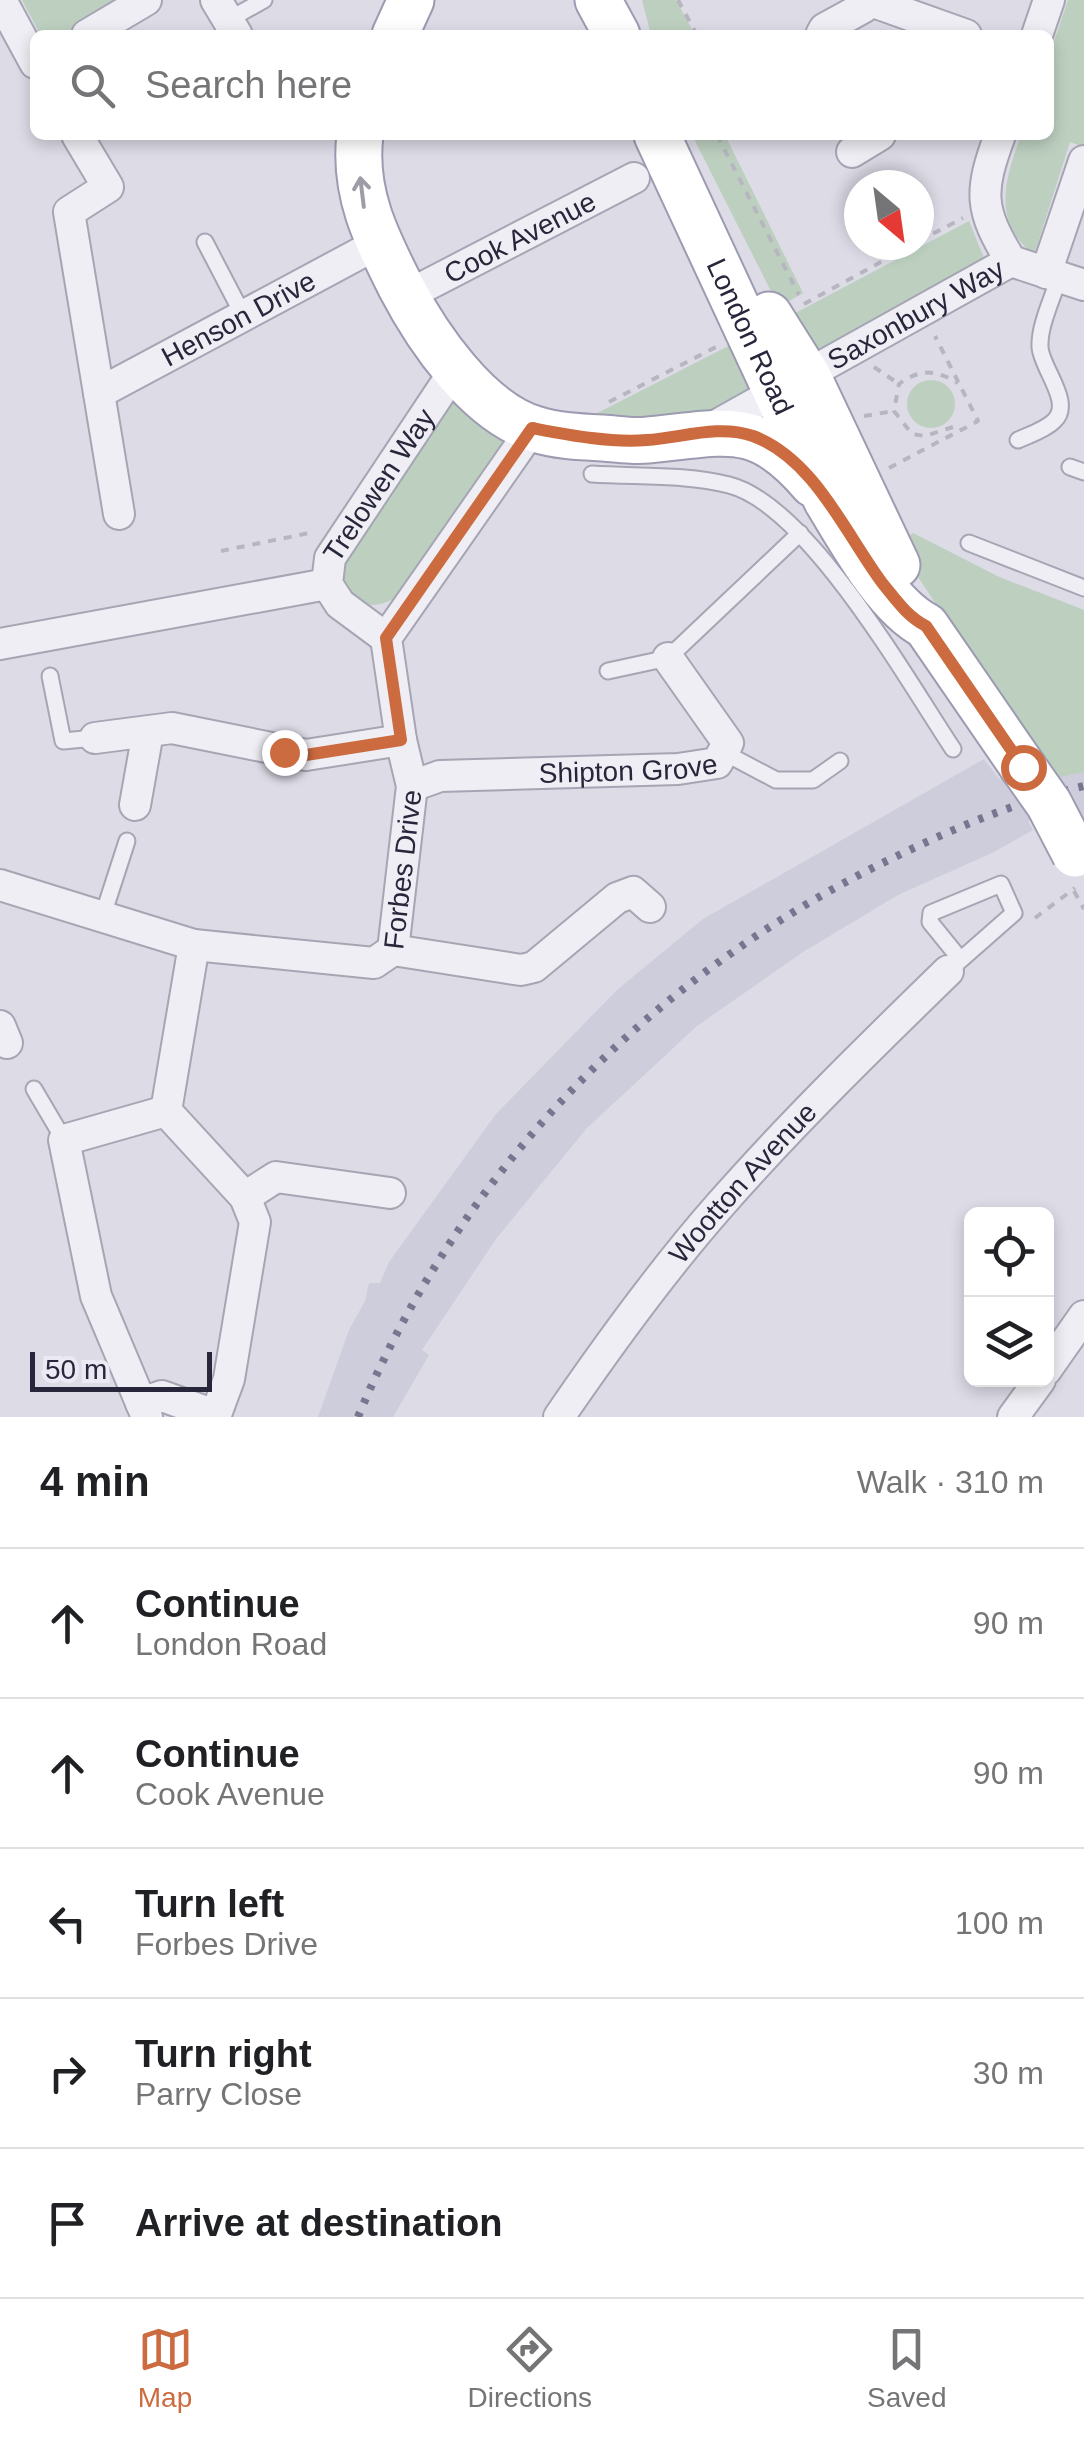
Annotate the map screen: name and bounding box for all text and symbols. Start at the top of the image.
search box [30,30,1054,140]
icon: search [65,58,120,113]
text: Search here [145,64,352,106]
north arrow [844,170,934,260]
one-way arrow [352,177,371,209]
street label: Cook Avenue [439,185,601,289]
street label: Saxonbury Way [822,253,1009,376]
street label: London Road [701,254,800,419]
street label: Henson Drive [156,265,320,372]
street label: Trelowen Way [317,403,440,567]
route end [262,730,308,776]
route start [1001,745,1047,791]
street label: Shipton Grove [538,748,720,789]
street label: Forbes Drive [378,788,427,951]
street label: Wootton Avenue [663,1096,822,1269]
map controls [964,1207,1054,1387]
button: locate [964,1207,1054,1297]
button: layers [964,1297,1054,1387]
scale bar [30,1347,212,1392]
text: 50 m [45,1354,107,1385]
text: 4 min [40,1458,150,1505]
text: Walk · 310 m [857,1464,1044,1500]
text: Continue [135,1583,300,1625]
icon: ahead [40,1596,95,1651]
text: 90 m [973,1605,1044,1641]
text: London Road [135,1626,327,1662]
text: Continue [135,1733,300,1775]
icon: ahead [40,1746,95,1801]
text: 90 m [973,1755,1044,1791]
text: Cook Avenue [135,1776,325,1812]
text: Turn left [135,1883,284,1925]
icon: left [40,1896,95,1951]
text: 100 m [955,1905,1044,1941]
text: Forbes Drive [135,1926,318,1962]
text: Turn right [135,2033,312,2075]
icon: right [40,2046,95,2101]
text: 30 m [973,2055,1044,2091]
text: Parry Close [135,2076,302,2112]
icon: arrive [40,2196,95,2251]
text: Arrive at destination [135,2202,502,2244]
tab: Map [138,2322,193,2414]
tab: Directions [468,2322,592,2414]
tab: Saved [867,2322,946,2414]

